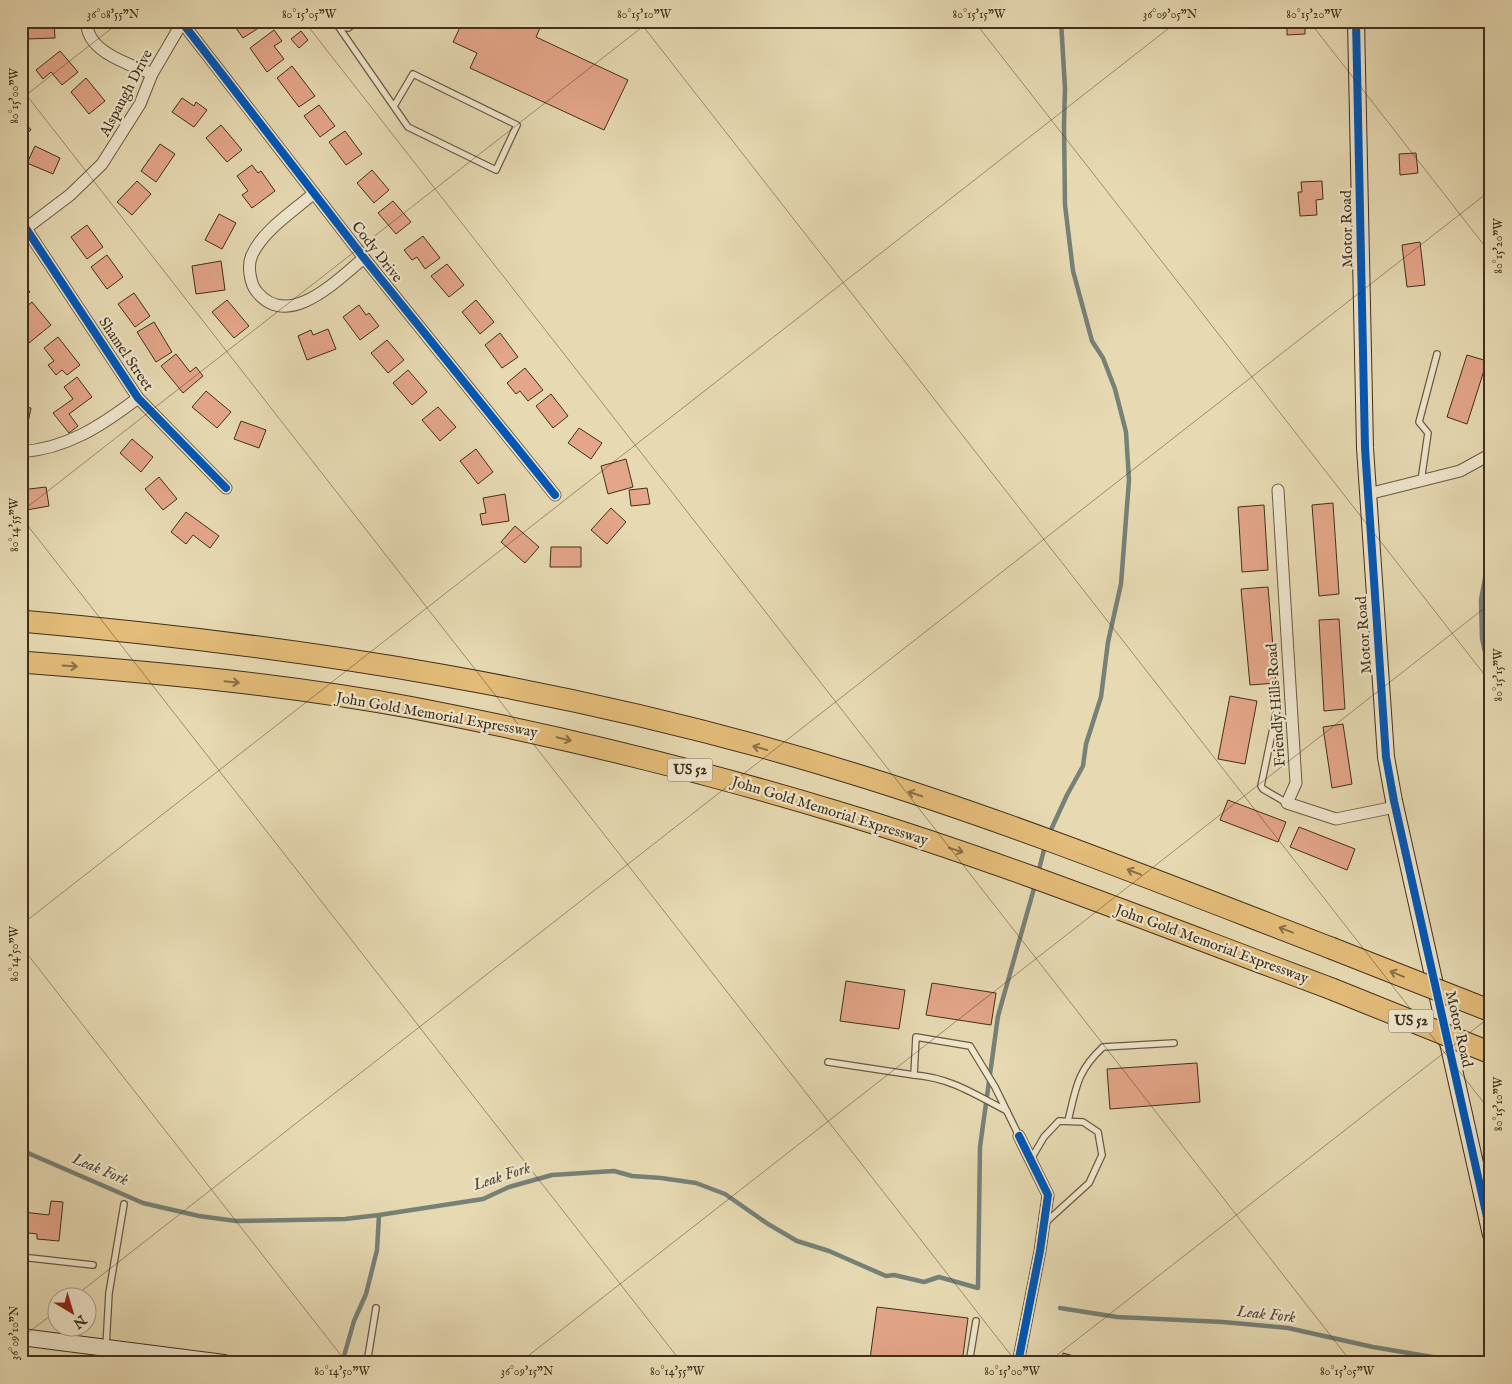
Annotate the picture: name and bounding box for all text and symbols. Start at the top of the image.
text: 36°08'55"N [87,7,140,22]
text: 80°15'05"W [282,7,337,22]
text: 80°15'10"W [617,7,672,22]
text: 80°15'15"W [953,7,1006,22]
text: 36°09'05"N [1143,7,1198,22]
text: 80°15'20"W [1286,7,1342,22]
street label: Alspaugh Drive [95,46,157,141]
text: 80°15'00"W [7,68,22,124]
street label: Motor Road [1337,189,1357,268]
street label: Cody Drive [347,218,407,286]
text: 80°15'20"W [1491,218,1506,274]
street label: Shamel Street [94,313,158,395]
text: 80°14'55"W [7,497,22,552]
street label: Motor Road [1352,595,1376,675]
street label: Friendly Hills Road [1262,642,1290,767]
text: 80°15'15"W [1491,648,1506,701]
one-way arrow [62,661,78,670]
one-way arrow [223,677,239,687]
street label: John Gold Memorial Expressway [333,688,540,742]
one-way arrow [555,735,571,744]
one-way arrow [752,742,768,752]
road number: US 52 [668,758,712,782]
street label: John Gold Memorial Expressway [728,771,931,850]
one-way arrow [908,788,924,798]
one-way arrow [948,846,963,855]
one-way arrow [1127,867,1142,876]
street label: John Gold Memorial Expressway [1111,899,1312,988]
one-way arrow [1279,925,1294,935]
text: 80°14'50"W [7,926,22,982]
one-way arrow [1389,969,1405,978]
street label: Motor Road [1441,989,1477,1070]
road number: US 52 [1388,1009,1434,1032]
text: 80°15'10"W [1491,1076,1506,1131]
water label: Leak Fork [68,1149,132,1191]
water label: Leak Fork [470,1158,534,1196]
north arrow [48,1286,98,1336]
water label: Leak Fork [1235,1302,1297,1328]
text: 36°09'10"N [7,1305,22,1360]
text: N [69,1310,90,1332]
text: 80°14'50"W [314,1364,370,1379]
text: 36°09'15"N [501,1364,554,1379]
text: 80°14'55"W [650,1364,705,1379]
text: 80°15'00"W [984,1364,1040,1379]
text: 80°15'05"W [1320,1364,1375,1379]

